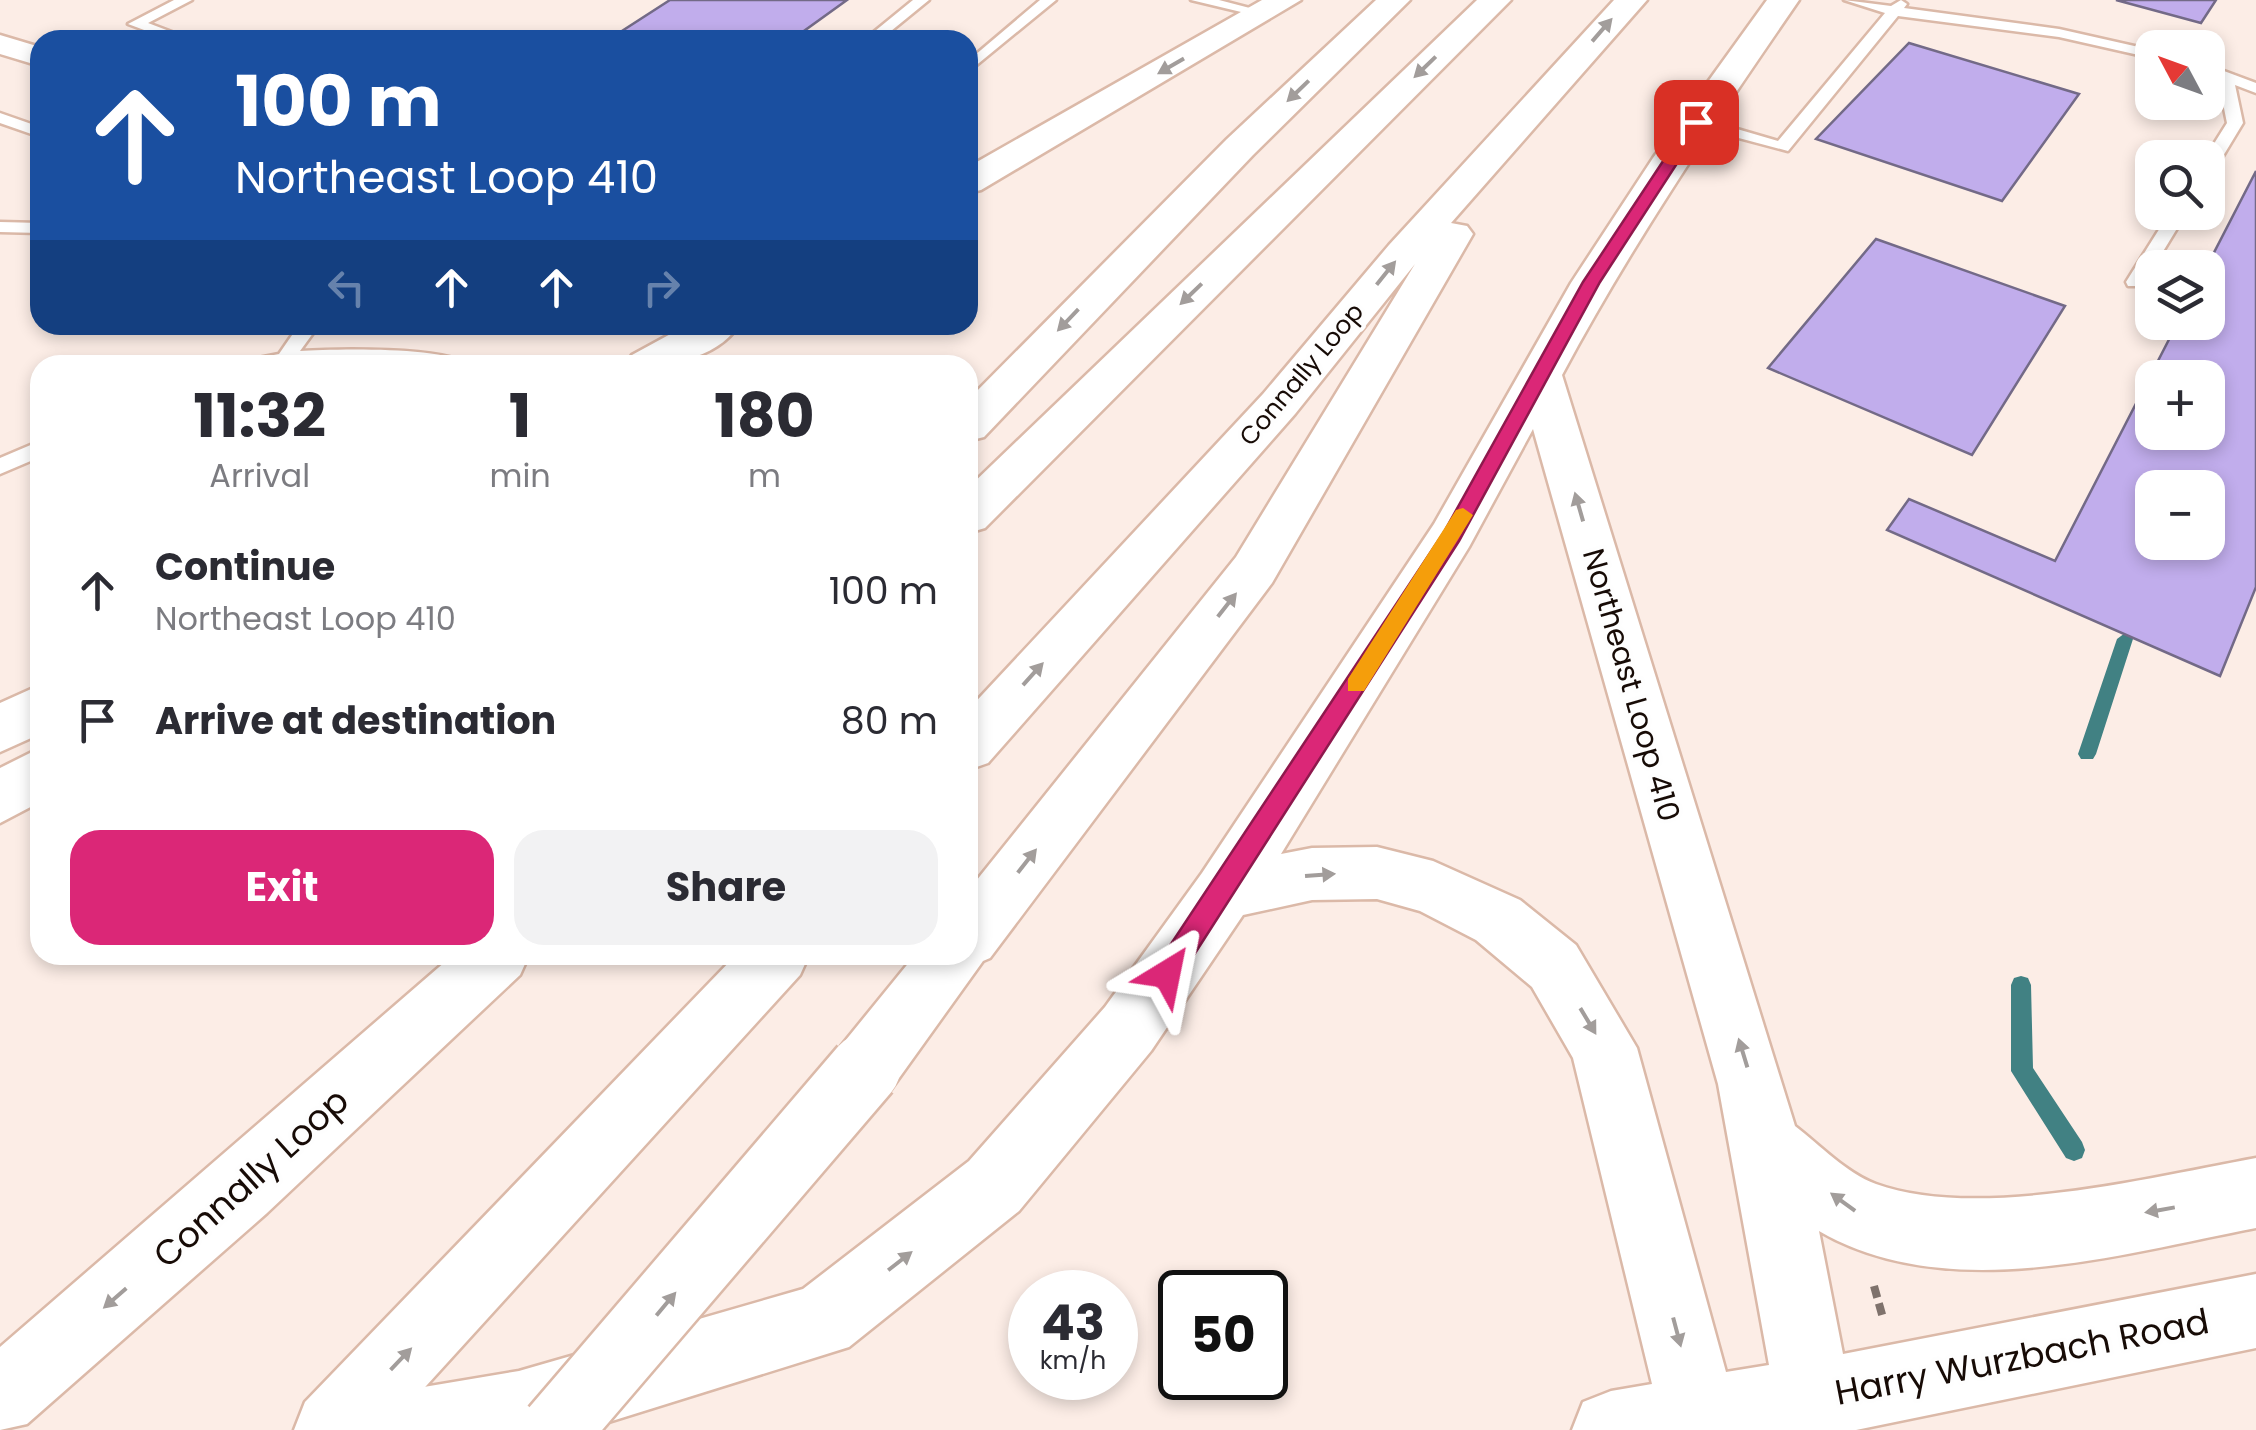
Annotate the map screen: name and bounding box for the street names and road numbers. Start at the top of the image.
street label: Connally Loop [1231,295,1372,453]
street label: Northeast Loop 410 [1572,543,1691,826]
street label: Connally Loop [142,1077,359,1279]
street label: Harry Wurzbach Road [1831,1296,2213,1417]

